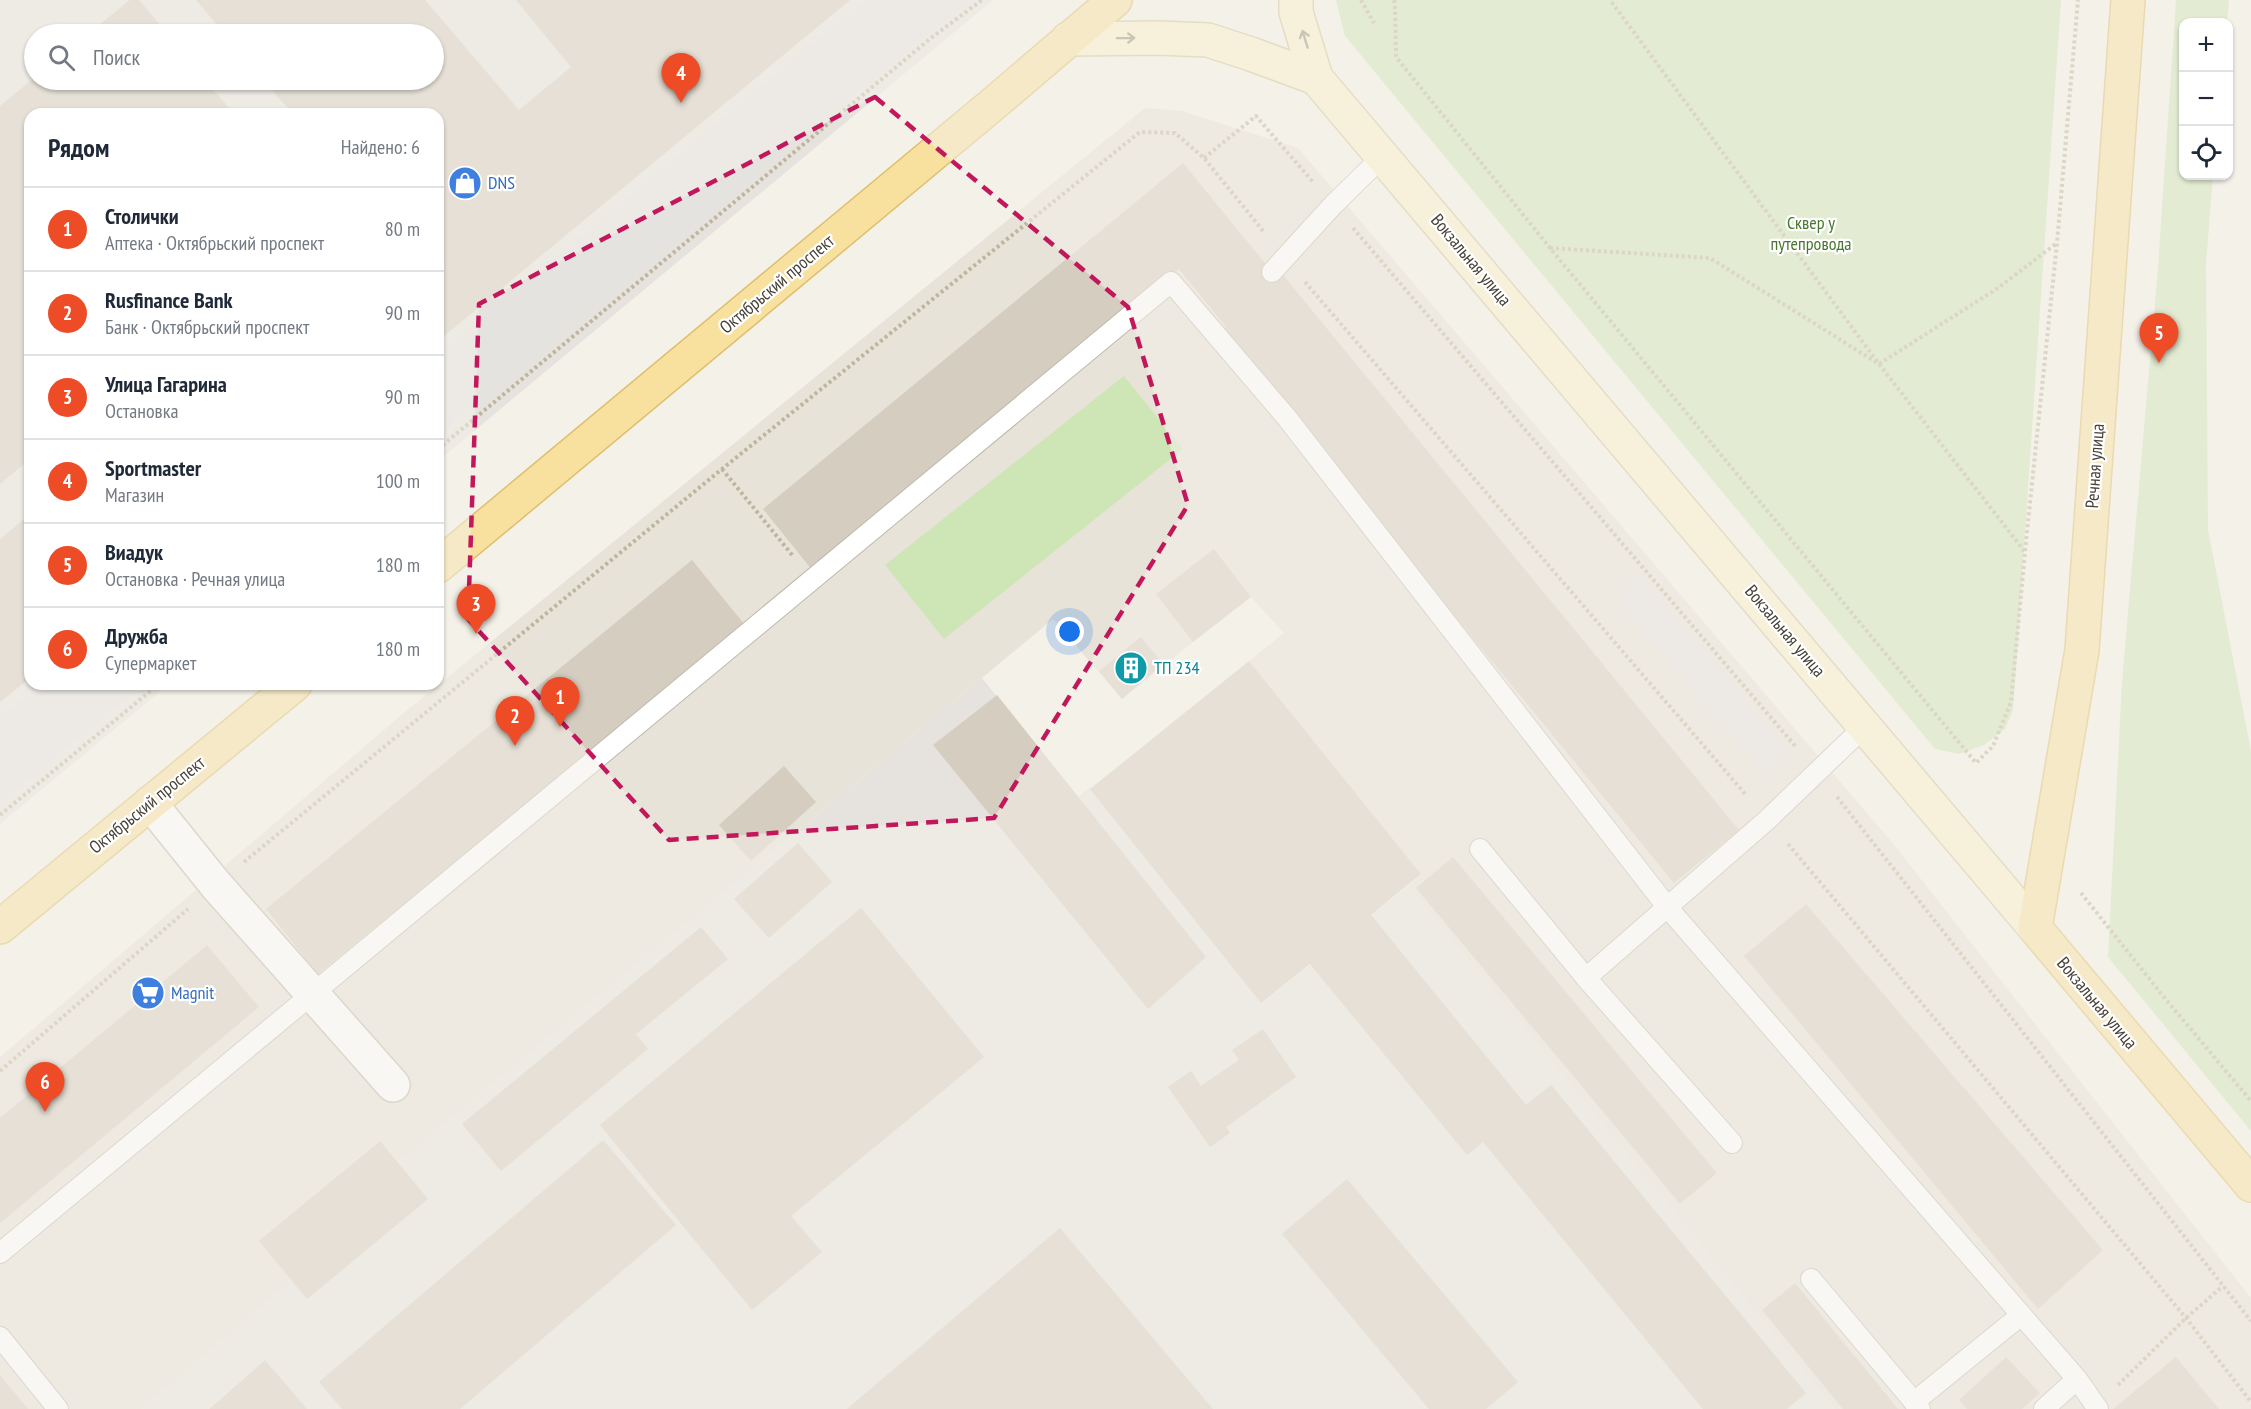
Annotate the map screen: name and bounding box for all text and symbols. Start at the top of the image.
map controls [2179,18,2233,180]
button: + [2179,18,2233,72]
search box [24,24,444,90]
one-way arrow [1299,30,1310,49]
one-way arrow [1116,32,1136,44]
icon: search [45,41,78,74]
text: Поиск [93,43,140,71]
pin: 4 [662,54,700,103]
button: − [2179,72,2233,126]
button: locate [2179,126,2233,180]
text: Рядом [48,131,109,164]
text: Найдено: 6 [341,134,420,160]
shop icon: DNS [447,165,483,201]
place label: DNS [488,171,515,194]
text: Столички [105,202,179,230]
street label: Вокзальная улица [1426,209,1517,311]
park label: Сквер у путепровода [1770,211,1852,255]
text: 1 [63,216,72,242]
text: 80 m [385,216,420,242]
street label: Октябрьский проспект [715,229,839,338]
text: Аптека · Октябрьский проспект [105,230,324,256]
text: Rusfinance Bank [105,286,233,314]
text: 2 [63,300,72,326]
text: 90 m [385,300,420,326]
text: Банк · Октябрьский проспект [105,314,309,340]
pin: 5 [2140,314,2178,363]
text: Улица Гагарина [105,370,227,398]
text: 3 [63,384,72,410]
text: 90 m [385,384,420,410]
text: Остановка [105,398,178,424]
street label: Речная улица [2080,423,2109,509]
text: Sportmaster [105,454,201,482]
text: 4 [63,468,72,494]
text: 100 m [376,468,420,494]
text: Магазин [105,482,164,508]
text: Виадук [105,538,163,566]
text: 5 [63,552,72,578]
text: 180 m [376,552,420,578]
text: Остановка · Речная улица [105,566,285,592]
street label: Вокзальная улица [1740,580,1831,682]
pin: 3 [456,584,496,634]
your location [1055,617,1084,646]
text: Дружба [105,622,168,650]
text: 6 [63,636,72,662]
text: 180 m [376,636,420,662]
text: Супермаркет [105,650,196,676]
building icon: ТП 234 [1113,650,1149,686]
place label: ТП 234 [1154,656,1200,679]
pin: 1 [540,678,580,727]
pin: 2 [496,696,534,746]
street label: Октябрьский проспект [84,751,209,858]
street label: Вокзальная улица [2052,952,2143,1054]
supermarket icon: Magnit [130,975,166,1011]
place label: Magnit [171,981,214,1004]
pin: 6 [26,1062,64,1112]

